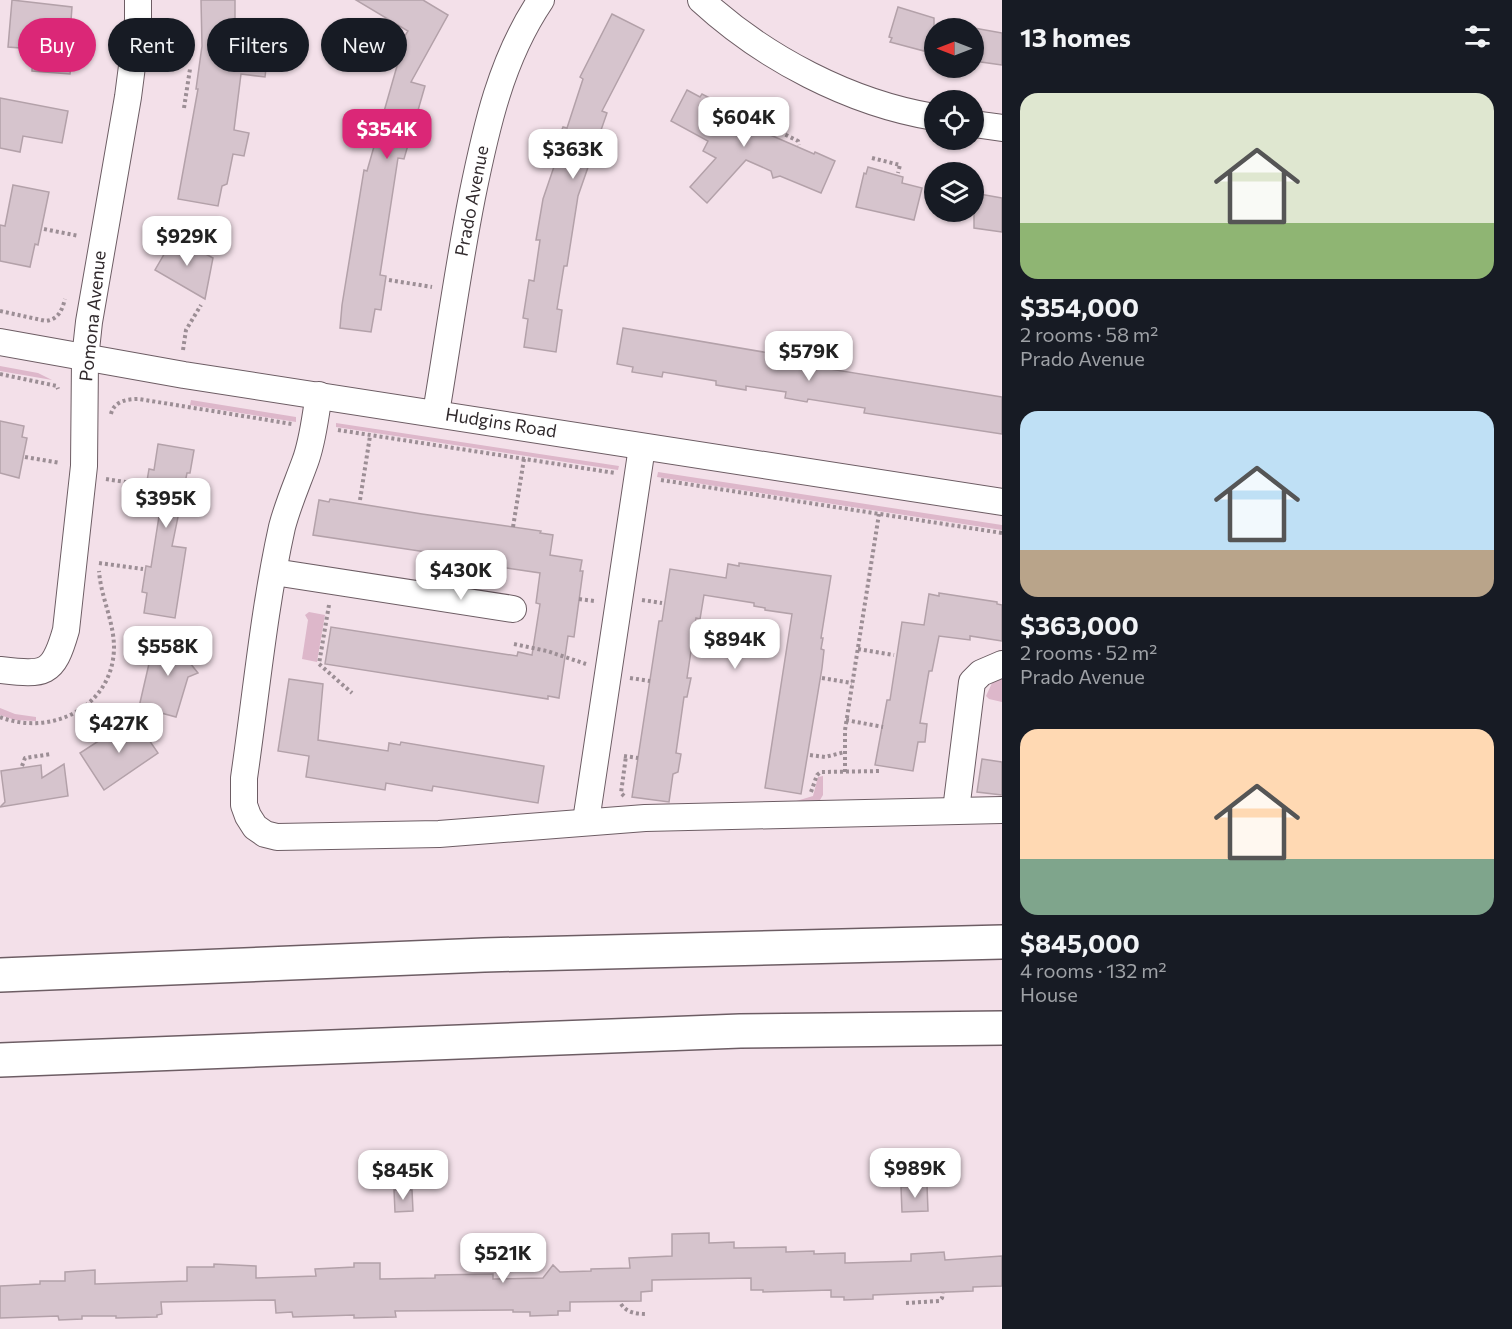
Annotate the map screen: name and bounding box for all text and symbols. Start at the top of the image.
chip: Buy [18,18,96,72]
chip: Rent [108,18,195,72]
chip: Filters [207,18,309,72]
chip: New [321,18,407,72]
north arrow [924,18,984,78]
map controls [924,18,984,222]
icon: filters [1461,20,1494,53]
text: 13 homes [1020,21,1131,52]
button: locate [924,90,984,150]
pin: $604K [702,97,786,148]
text: $604K [712,104,776,128]
pin: $354K [345,109,429,160]
text: $354K [356,116,418,140]
pin: $363K [531,129,615,180]
icon: home [1203,132,1311,240]
text: $363K [543,136,603,160]
street label: Prado Avenue [450,144,493,258]
button: layers [924,162,984,222]
pin: $929K [145,216,229,267]
text: $929K [156,223,218,247]
street label: Pomona Avenue [74,249,110,382]
text: $354,000 [1020,291,1139,322]
text: 2 rooms · 58 m² [1020,322,1158,346]
pin: $579K [767,331,851,382]
text: $579K [779,338,839,362]
text: Prado Avenue [1020,346,1145,370]
street label: Hudgins Road [444,402,558,442]
icon: home [1203,450,1311,558]
pin: $395K [124,478,208,529]
text: $395K [135,485,197,509]
pin: $430K [419,550,503,601]
text: $430K [430,557,492,581]
text: $363,000 [1020,609,1139,640]
pin: $894K [693,619,777,670]
pin: $558K [126,626,210,677]
text: $894K [704,626,766,650]
text: $558K [137,633,199,657]
text: 2 rooms · 52 m² [1020,640,1157,664]
text: Prado Avenue [1020,664,1145,688]
pin: $427K [77,703,161,754]
text: $427K [89,710,149,734]
icon: home [1203,768,1311,876]
text: $845,000 [1020,927,1140,958]
text: 4 rooms · 132 m² [1020,958,1167,982]
text: House [1020,982,1078,1006]
pin: $989K [873,1148,957,1199]
pin: $845K [361,1150,445,1201]
text: $989K [884,1155,946,1179]
text: $845K [372,1157,434,1181]
pin: $521K [461,1233,545,1284]
text: $521K [474,1240,532,1264]

